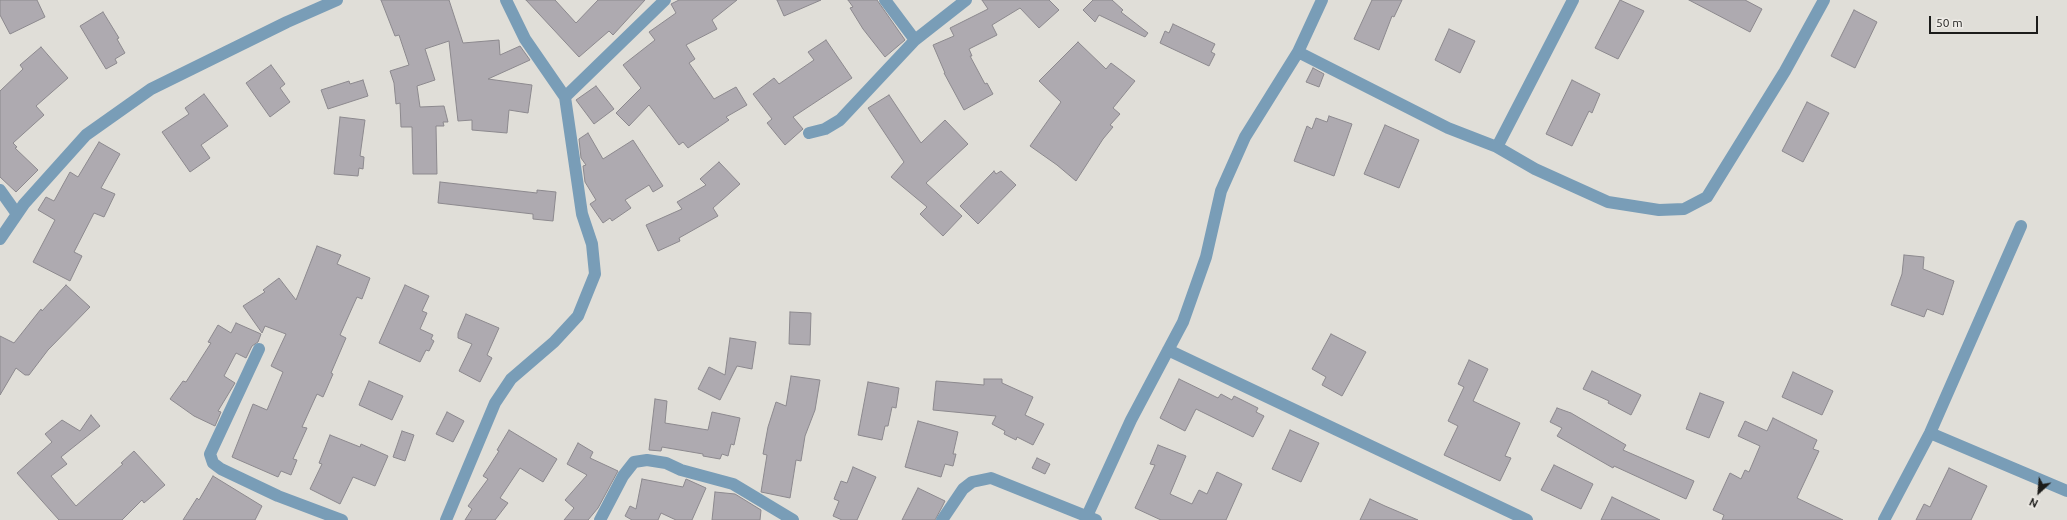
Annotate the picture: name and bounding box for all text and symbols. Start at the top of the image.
scale bar [1931,8,2040,34]
text: 50 m [1936,16,1963,29]
north arrow [2019,472,2059,512]
text: N [2027,496,2040,510]

